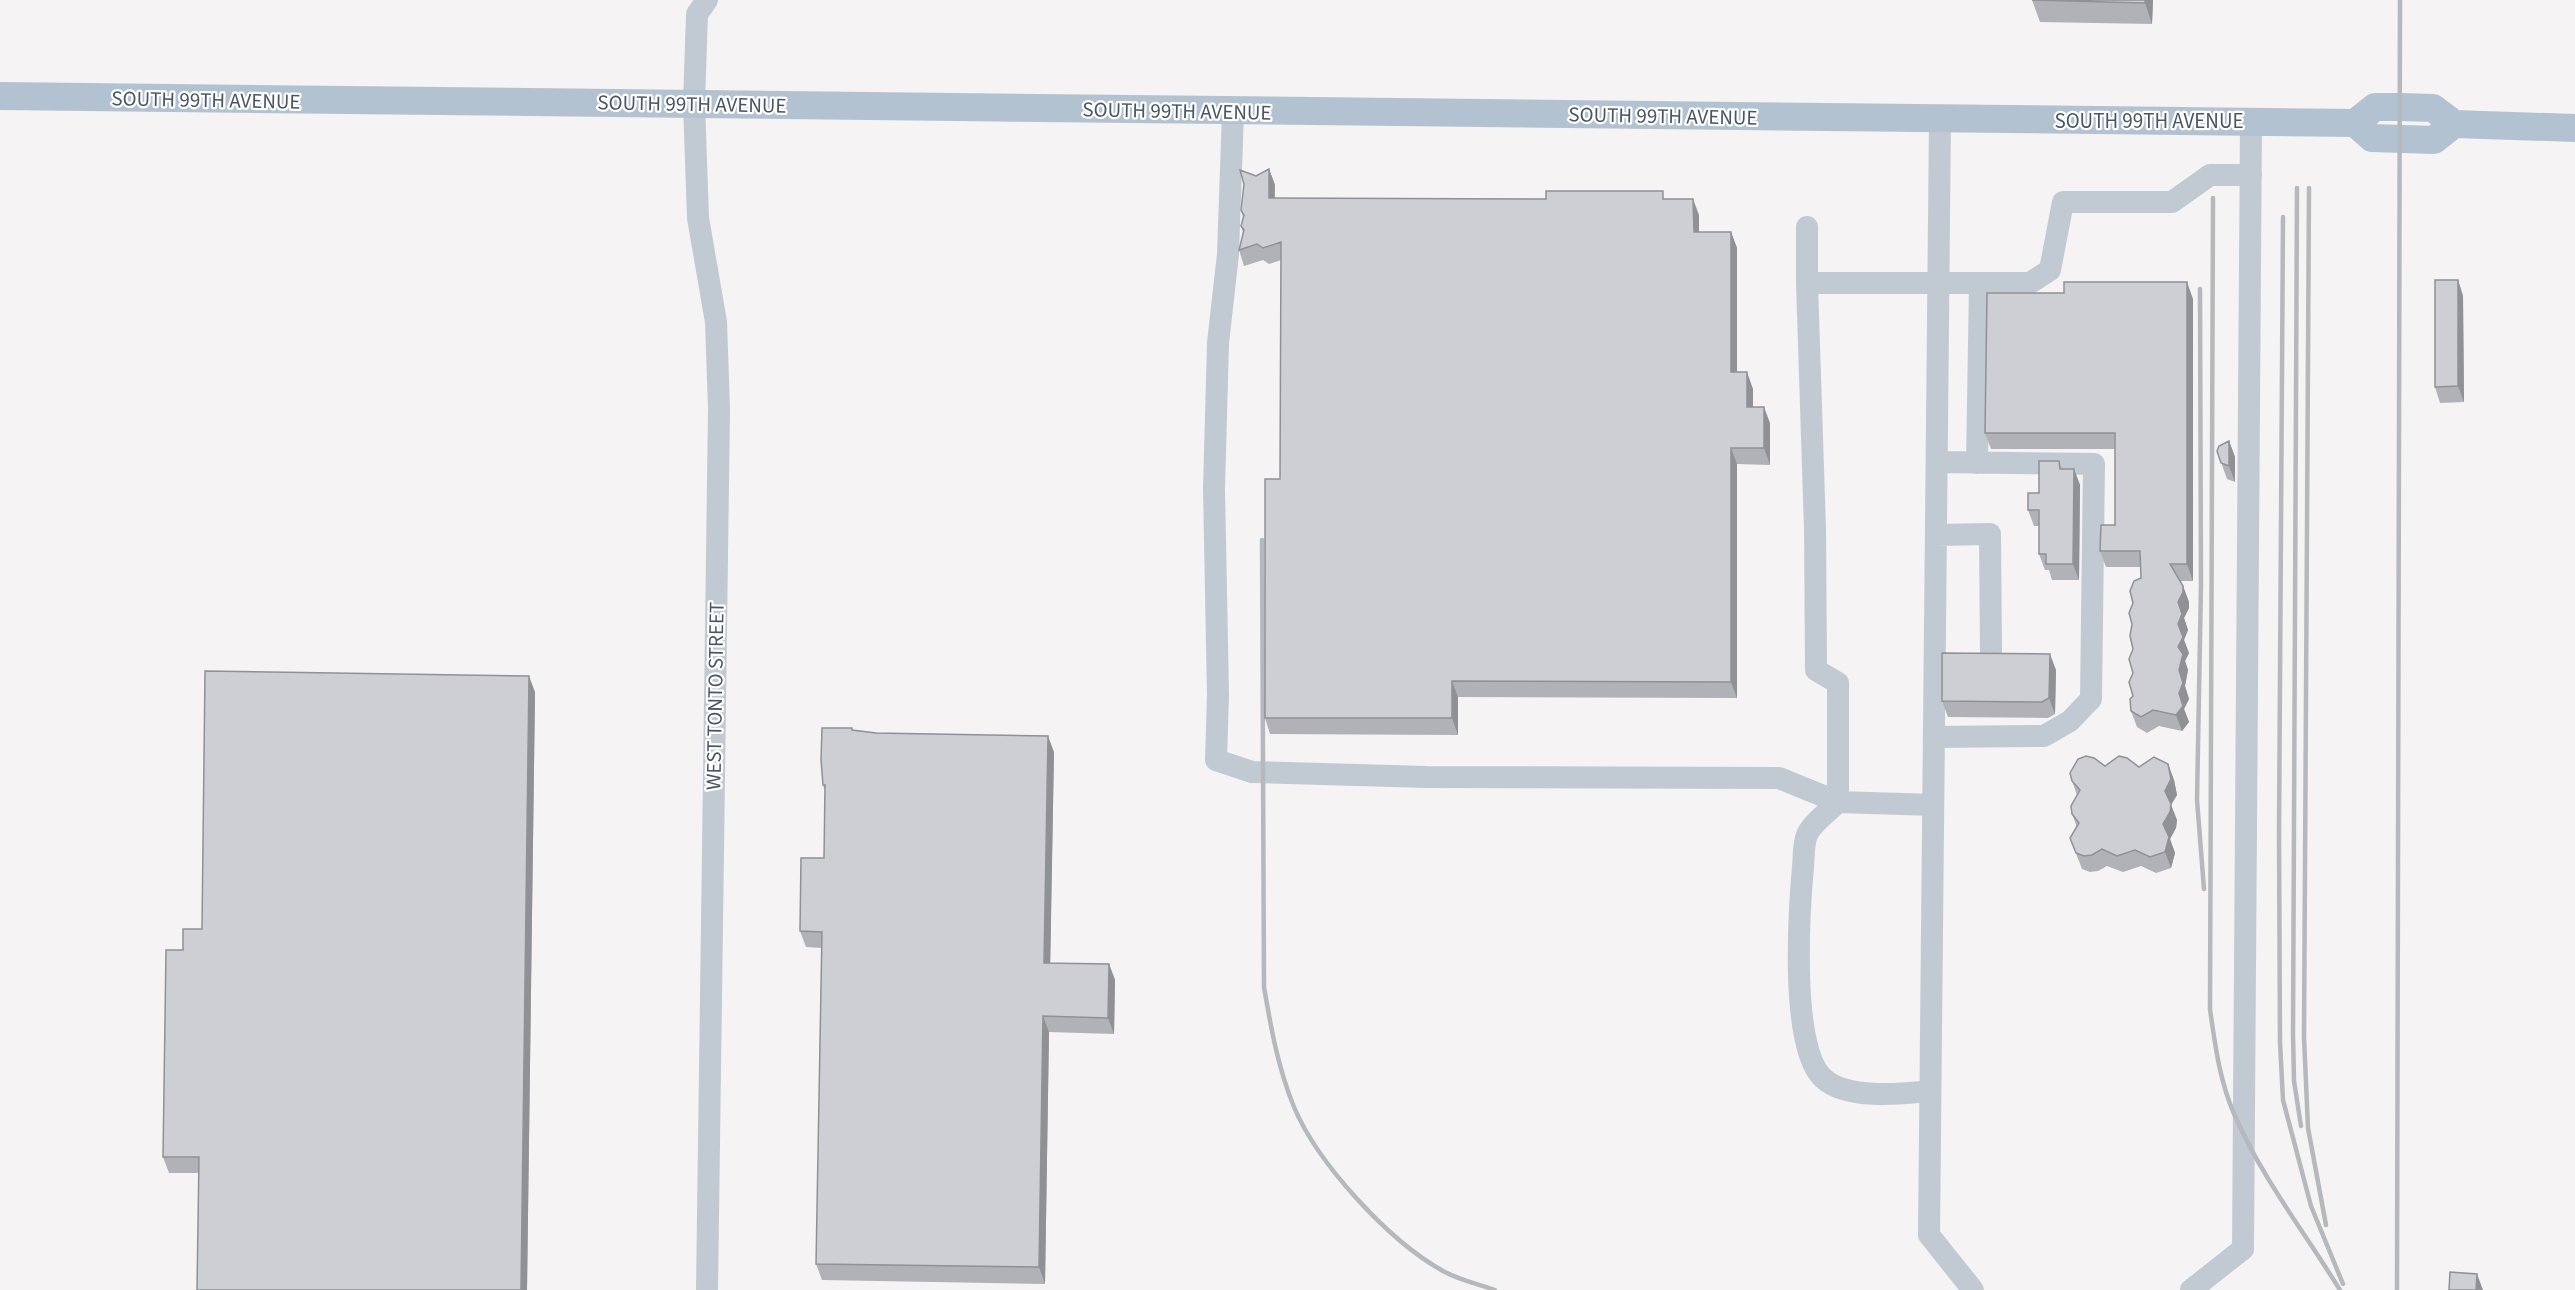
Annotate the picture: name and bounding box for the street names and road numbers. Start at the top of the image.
street label: SOUTH 99TH AVENUE [111,83,301,117]
street label: SOUTH 99TH AVENUE [597,87,787,121]
street label: SOUTH 99TH AVENUE [1082,94,1272,128]
street label: SOUTH 99TH AVENUE [1568,99,1758,133]
street label: SOUTH 99TH AVENUE [2054,106,2244,136]
street label: WEST TONTO STREET [698,602,732,790]

